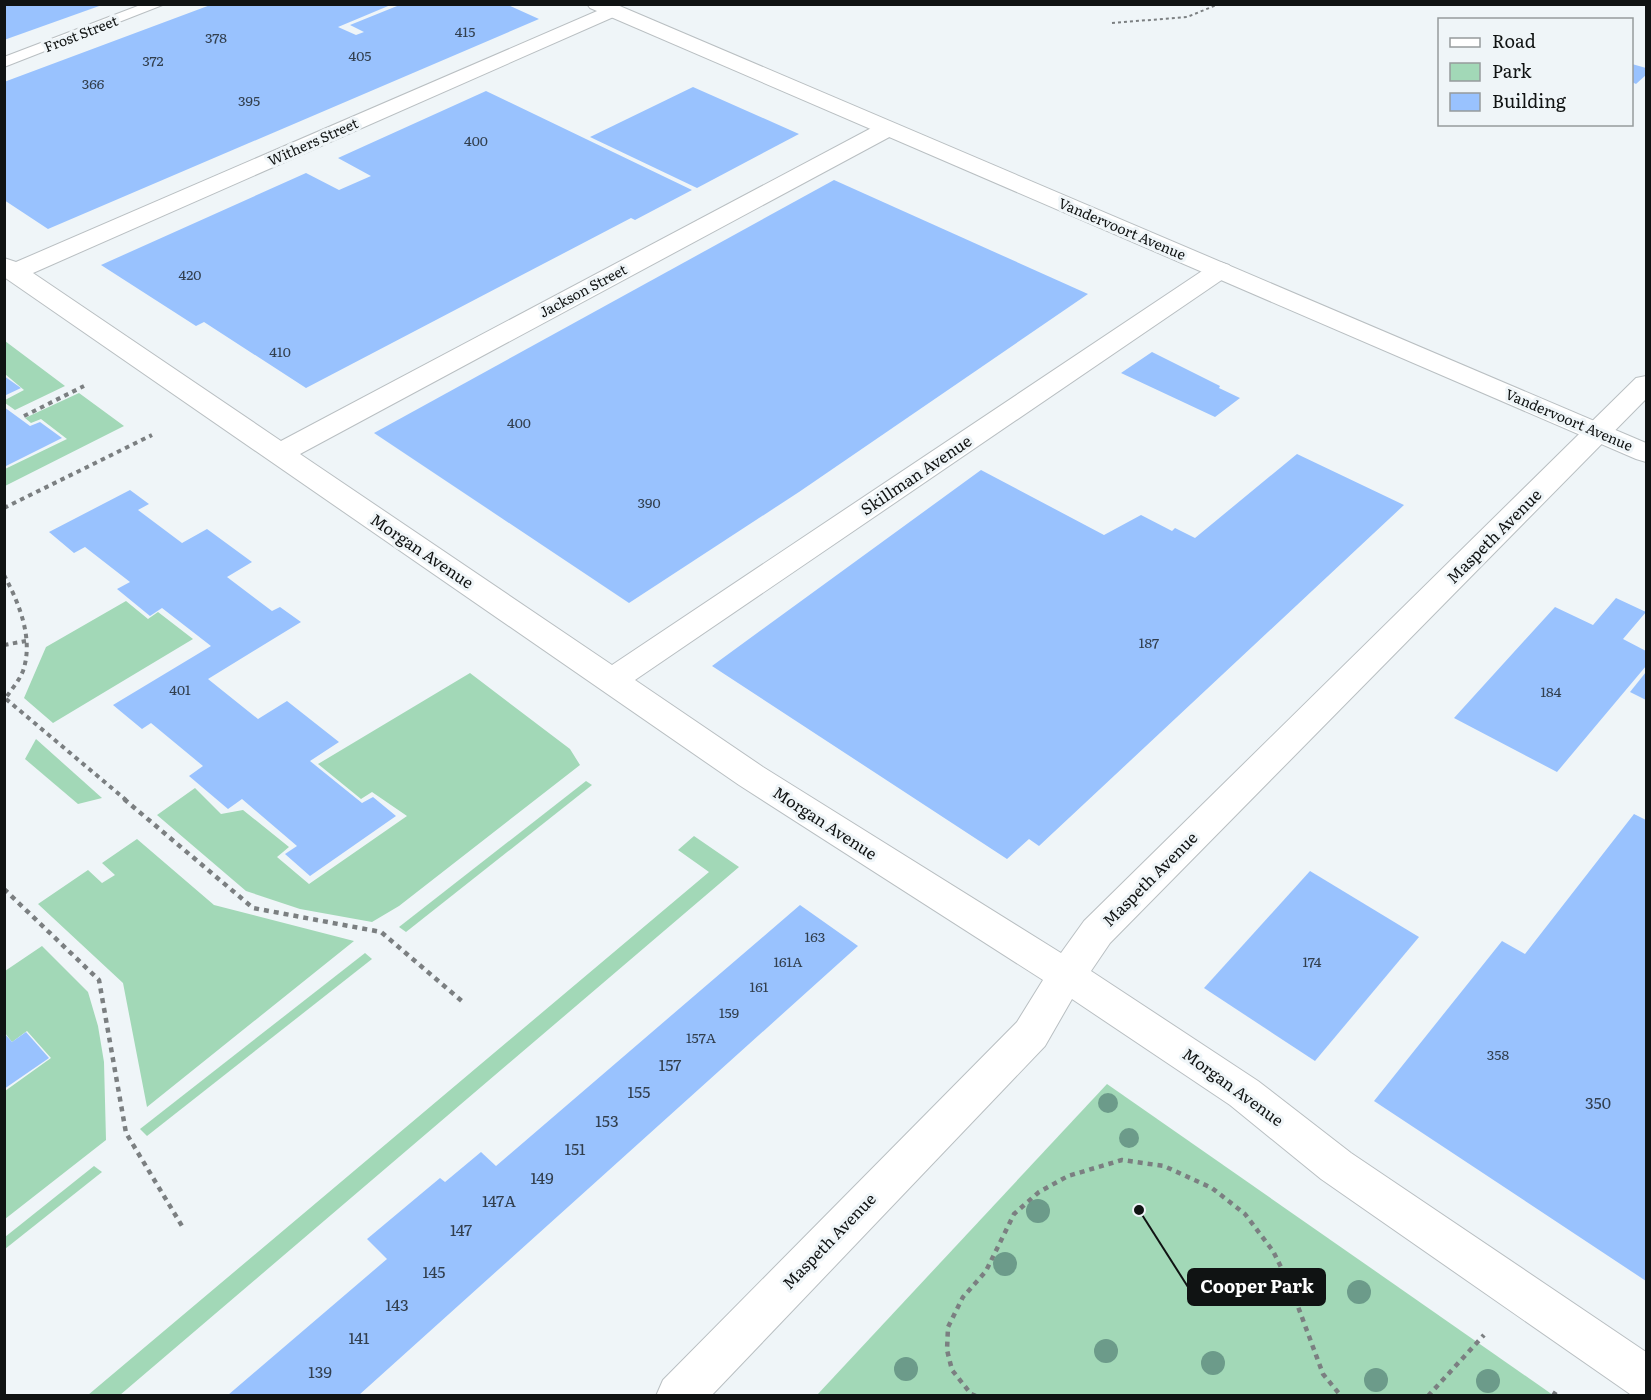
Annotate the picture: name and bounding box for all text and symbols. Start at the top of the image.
street label: Frost Street [41,10,121,56]
legend [1438,18,1633,126]
house number: 415 [455,21,475,41]
house number: 378 [205,27,227,47]
text: Road [1492,27,1536,54]
house number: 405 [349,45,371,65]
house number: 372 [142,50,164,70]
text: Park [1492,57,1533,84]
house number: 366 [82,73,105,93]
text: Building [1492,87,1567,114]
house number: 395 [238,90,260,110]
street label: Withers Street [264,112,361,170]
house number: 400 [464,130,488,150]
street label: Vandervoort Avenue [1056,192,1189,264]
street label: Jackson Street [535,258,630,322]
house number: 420 [179,264,201,284]
house number: 410 [269,341,291,361]
street label: Vandervoort Avenue [1503,383,1636,455]
house number: 400 [507,412,531,432]
street label: Skillman Avenue [855,428,976,520]
street label: Maspeth Avenue [1440,482,1546,588]
house number: 390 [637,492,661,512]
street label: Morgan Avenue [366,507,479,594]
house number: 187 [1139,632,1159,652]
house number: 401 [169,679,191,699]
house number: 184 [1540,681,1562,701]
street label: Morgan Avenue [769,779,882,865]
street label: Maspeth Avenue [1096,825,1202,931]
house number: 163 [805,926,825,946]
house number: 161A [773,951,803,971]
house number: 174 [1302,951,1322,971]
house number: 161 [750,976,769,996]
house number: 159 [719,1002,739,1022]
house number: 157A [686,1027,717,1047]
street label: Morgan Avenue [1178,1041,1289,1131]
house number: 358 [1487,1044,1509,1064]
house number: 157 [659,1052,681,1076]
house number: 155 [628,1079,650,1103]
house number: 350 [1585,1090,1611,1114]
house number: 153 [595,1108,619,1132]
house number: 151 [564,1136,586,1160]
house number: 149 [530,1165,554,1189]
street label: Maspeth Avenue [776,1187,881,1294]
house number: 147A [482,1188,516,1212]
house number: 147 [450,1217,472,1241]
house number: 145 [423,1259,445,1283]
callout: Cooper Park [1188,1269,1325,1305]
text: Cooper Park [1200,1272,1315,1299]
house number: 143 [385,1292,409,1316]
house number: 141 [348,1325,370,1349]
house number: 139 [308,1359,332,1383]

